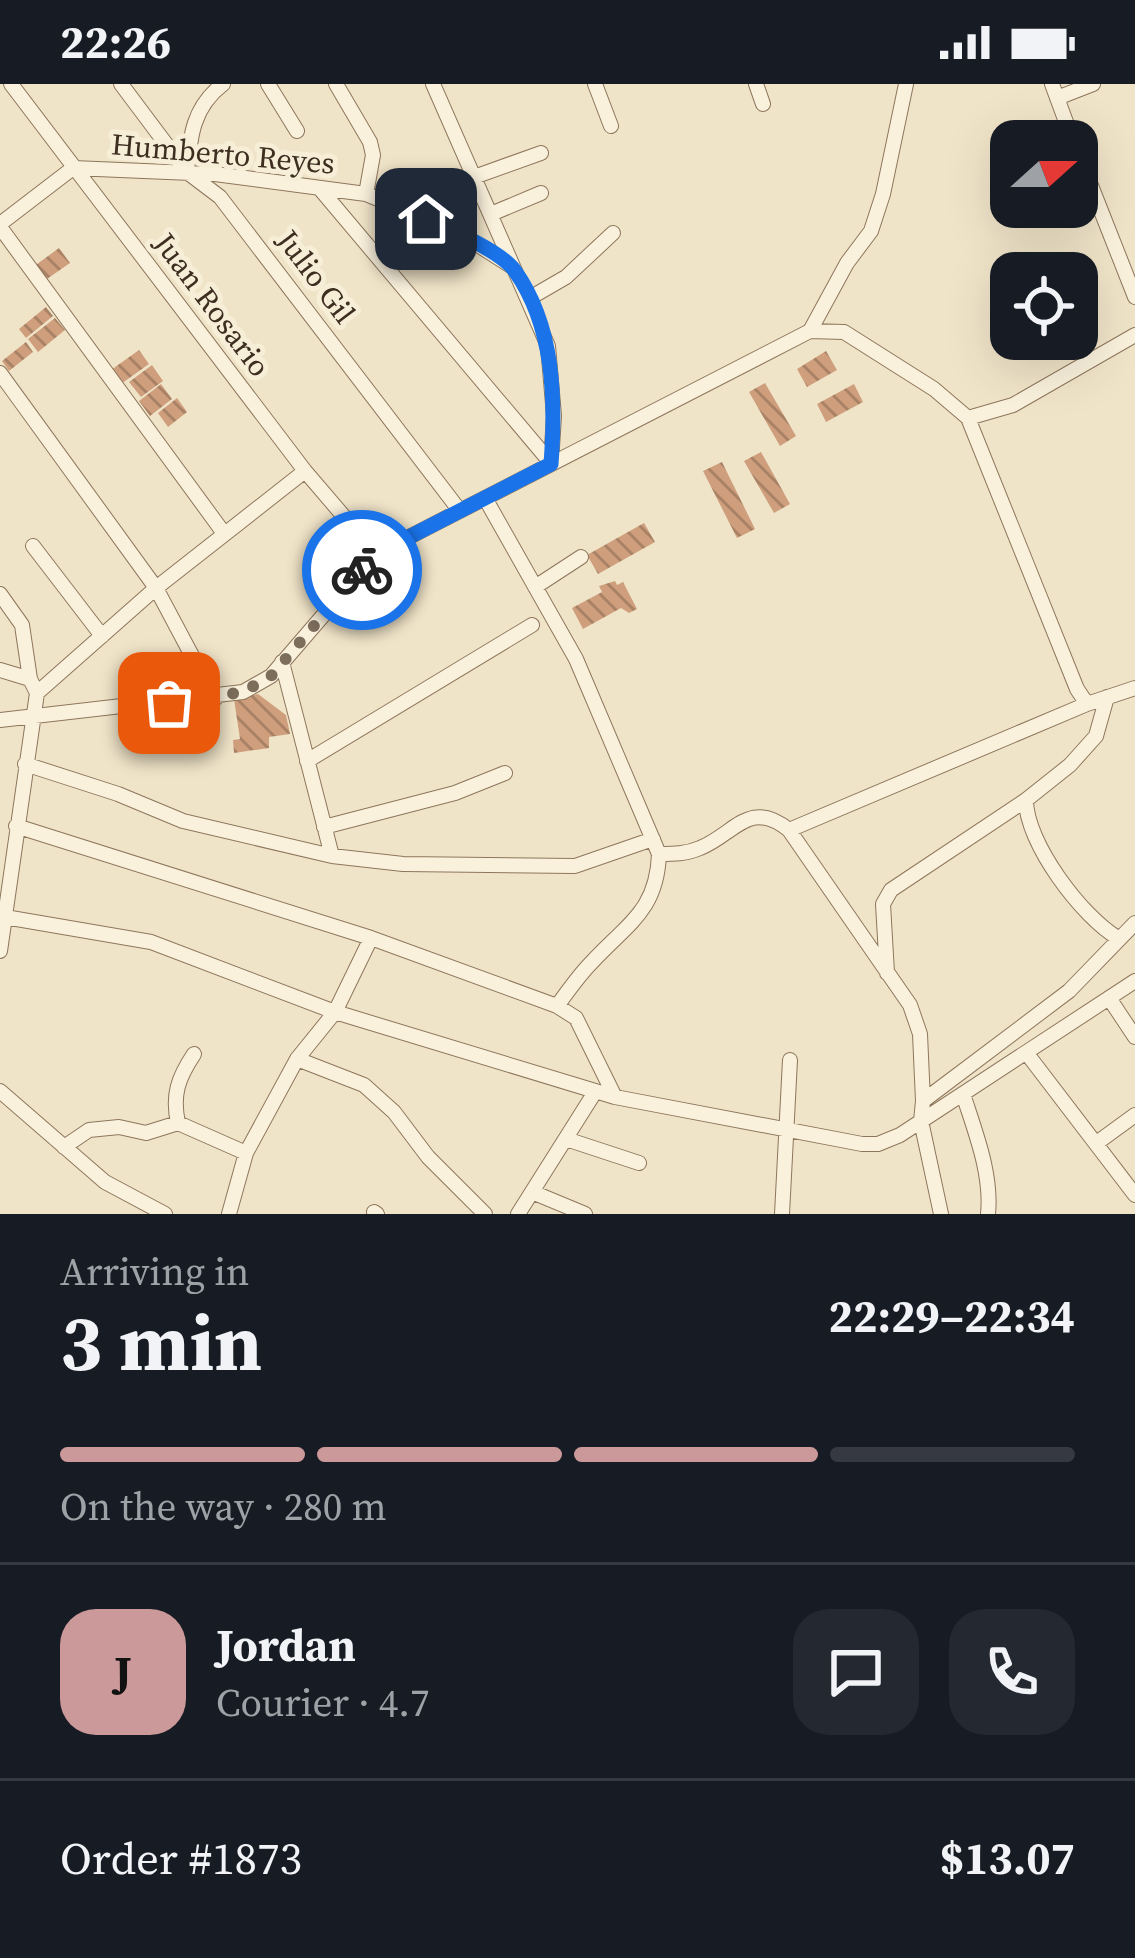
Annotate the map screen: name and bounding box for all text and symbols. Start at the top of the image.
text: 22:26 [60,11,171,73]
north arrow [990,120,1098,228]
map controls [990,120,1098,360]
street label: Humberto Reyes [110,123,336,184]
pin [375,168,477,270]
icon: home [393,186,459,252]
street label: Julio Gil [267,221,365,332]
street label: Juan Rosario [144,224,280,385]
button: locate [990,252,1098,360]
courier [302,510,422,630]
icon: bike [329,537,395,603]
pin [118,652,220,754]
icon: bag [136,670,202,736]
text: Arriving in [60,1245,249,1298]
text: 22:29–22:34 [829,1285,1075,1347]
text: 3 min [60,1289,262,1396]
text: On the way · 280 m [60,1480,387,1533]
button: chat [793,1609,919,1735]
button: phone [949,1609,1075,1735]
text: Jordan [216,1614,356,1676]
text: J [114,1641,132,1703]
text: Courier · 4.7 [216,1676,429,1729]
text: Order #1873 [60,1827,302,1889]
text: $13.07 [940,1827,1075,1889]

